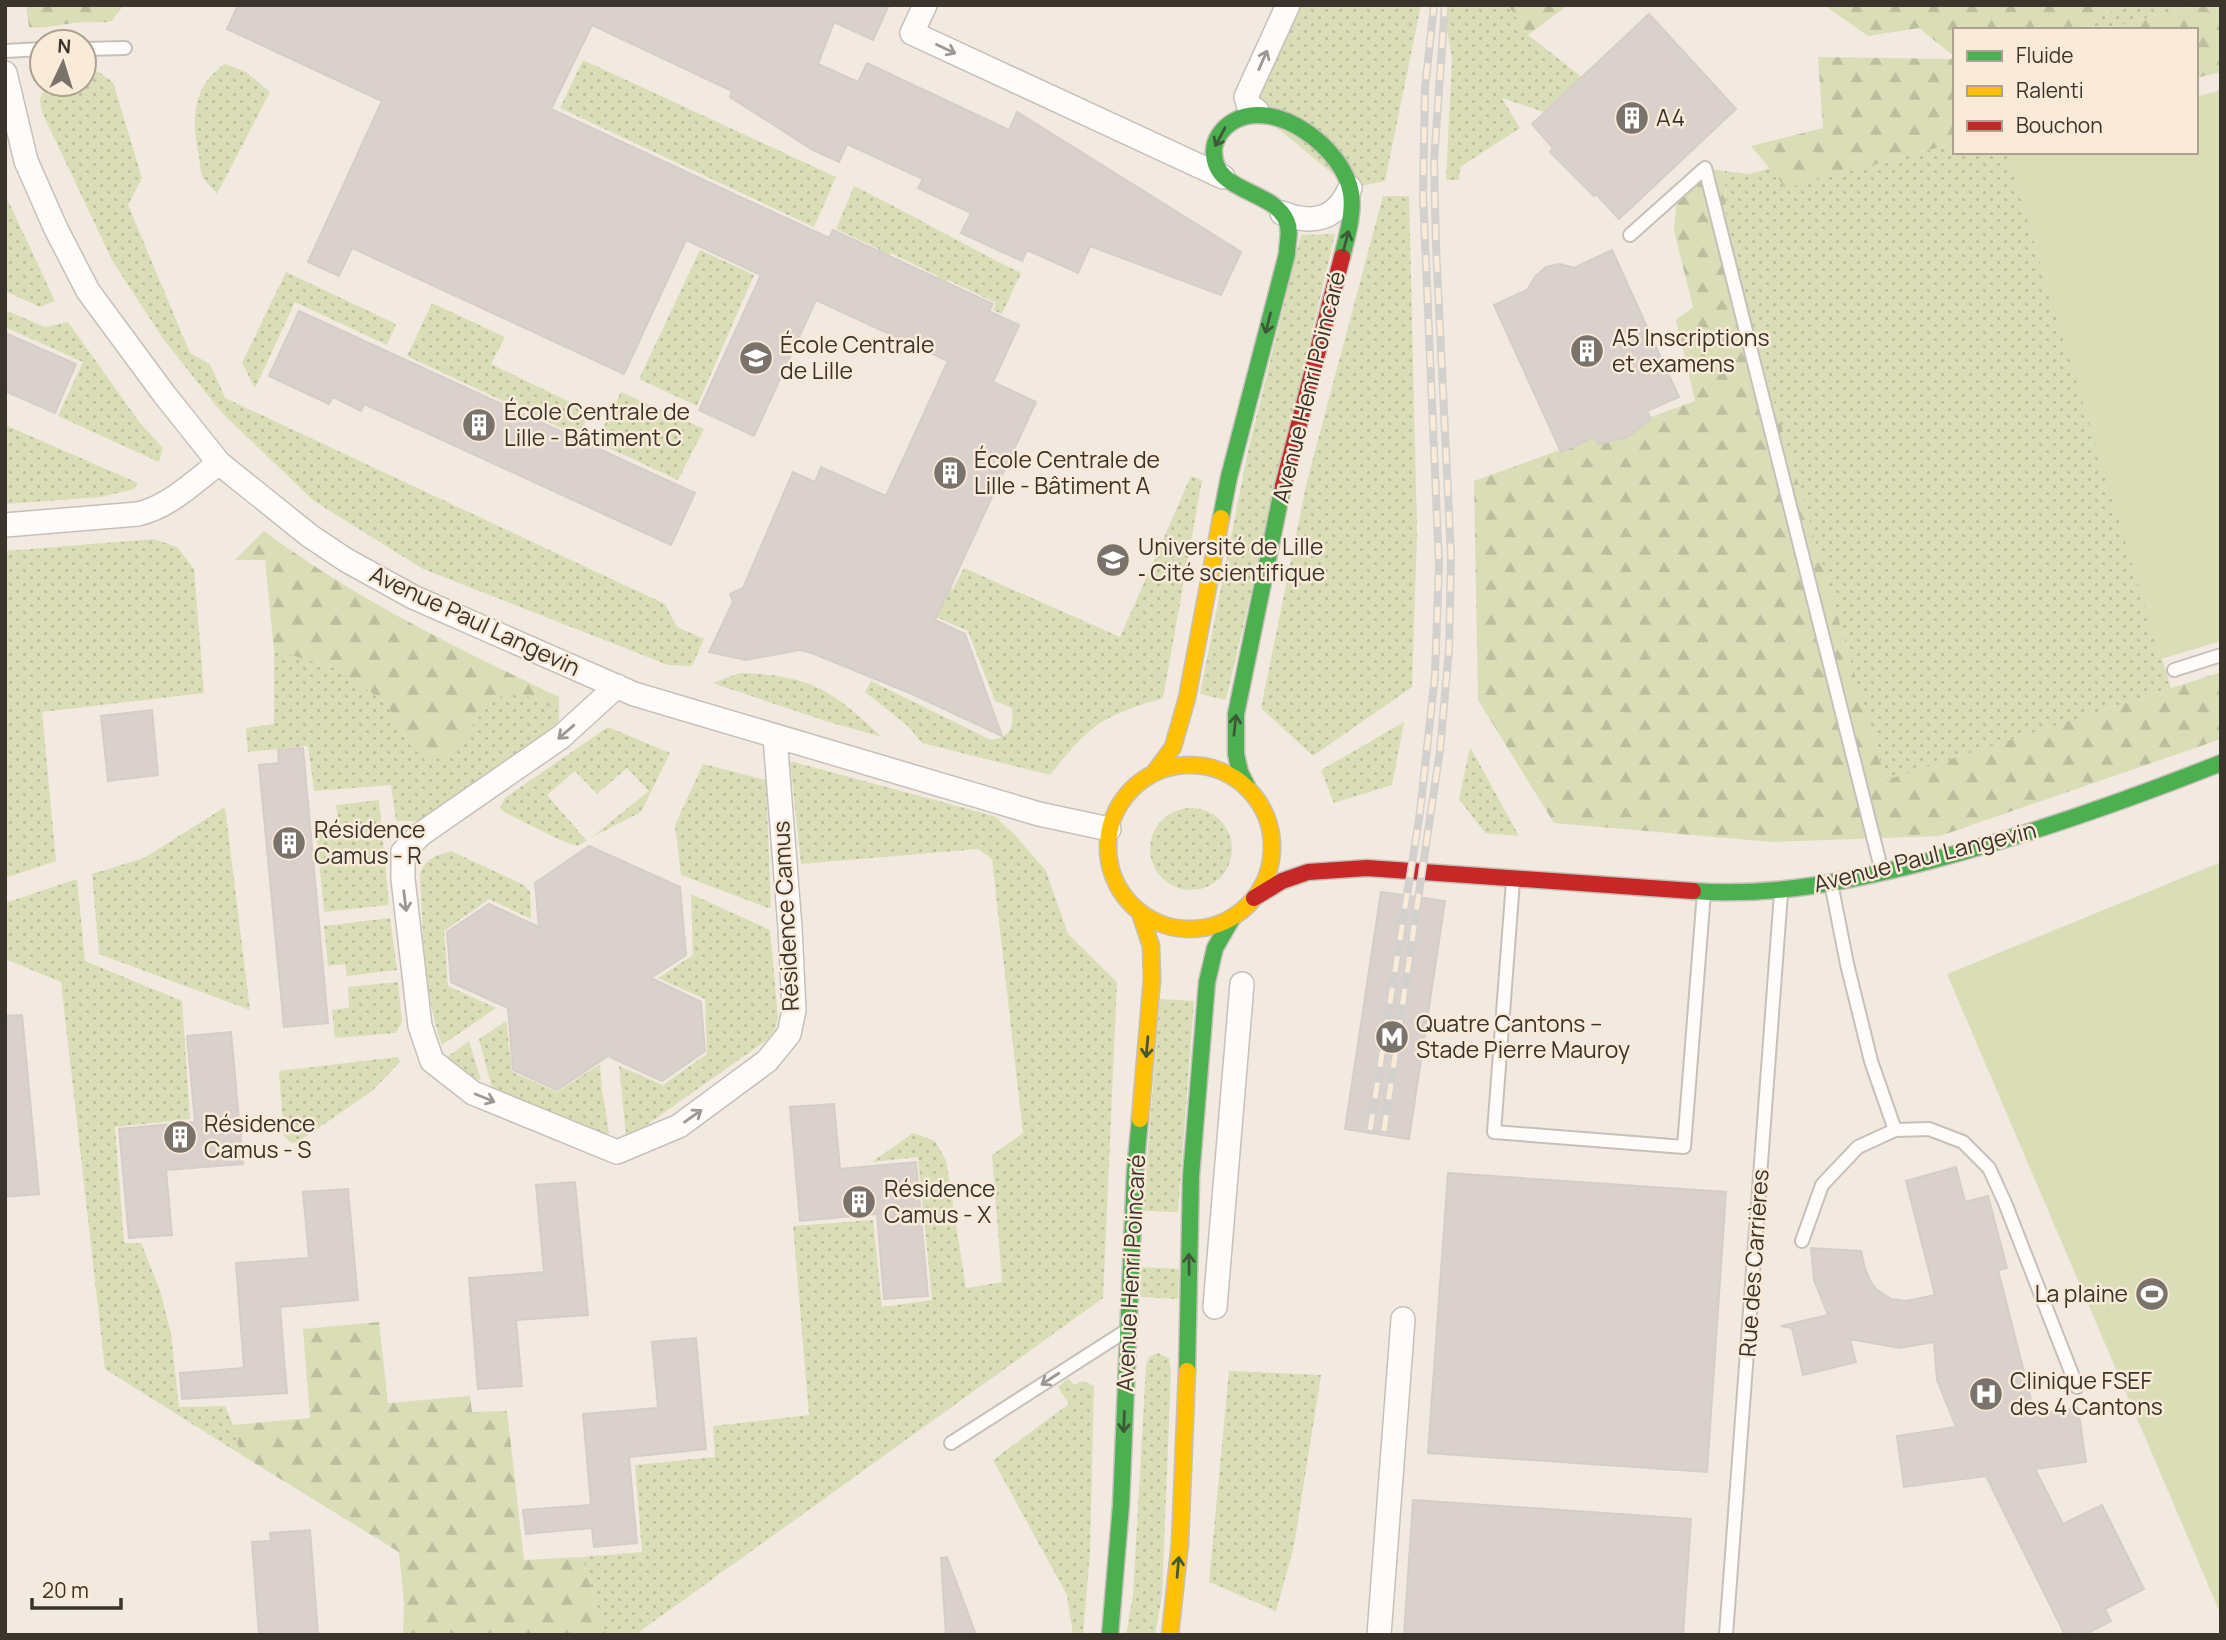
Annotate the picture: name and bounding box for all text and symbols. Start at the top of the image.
north arrow [28,28,98,98]
legend [1953,28,2198,154]
text: N [56,33,72,59]
text: Fluide [2016,41,2074,69]
one-way arrow [935,43,957,56]
one-way arrow [1257,50,1270,71]
text: Ralenti [2016,76,2084,104]
building icon: A4 [1613,99,1651,137]
place label: A4 [1656,101,1685,133]
text: Bouchon [2016,111,2103,139]
one-way arrow [1213,126,1227,147]
one-way arrow [1340,230,1353,253]
street label: Avenue Henri Poincaré [1264,268,1352,506]
one-way arrow [1261,311,1274,334]
place label: A5 Inscriptions et examens [1612,321,1770,379]
place label: École Centrale de Lille [780,328,934,386]
building icon: A5 Inscriptions et examens [1568,332,1606,370]
school or university icon: École Centrale de Lille [737,339,775,377]
place label: École Centrale de Lille - Bâtiment C [504,395,690,453]
building icon: École Centrale de Lille - Bâtiment C [460,406,498,444]
place label: École Centrale de Lille - Bâtiment A [974,443,1160,501]
building icon: École Centrale de Lille - Bâtiment A [931,454,969,492]
place label: Université de Lille ‐ Cité scientifique [1138,530,1325,588]
school or university icon: Université de Lille ‐ Cité scientifique [1094,541,1132,579]
street label: Avenue Paul Langevin [365,557,586,683]
one-way arrow [1229,714,1242,737]
one-way arrow [557,724,575,740]
place label: Résidence Camus - R [314,813,426,871]
street label: Avenue Paul Langevin [1810,813,2040,899]
street label: Résidence Camus [764,820,806,1012]
building icon: Résidence Camus - R [270,824,308,862]
one-way arrow [399,889,412,912]
place label: Quatre Cantons – Stade Pierre Mauroy [1416,1007,1630,1065]
metro station icon: Quatre Cantons – Stade Pierre Mauroy [1373,1018,1411,1056]
one-way arrow [1140,1035,1153,1057]
one-way arrow [473,1093,495,1106]
place label: Résidence Camus - S [204,1107,316,1165]
one-way arrow [683,1109,702,1123]
building icon: Résidence Camus - S [161,1118,199,1156]
street label: Avenue Henri Poincaré [1108,1153,1152,1392]
street label: Rue des Carrières [1730,1168,1776,1358]
place label: Résidence Camus - X [884,1172,996,1230]
building icon: Résidence Camus - X [840,1183,878,1221]
one-way arrow [1182,1252,1196,1275]
sports icon: La plaine [2133,1275,2171,1313]
place label: La plaine [2035,1277,2128,1309]
place label: Clinique FSEF des 4 Cantons [2010,1364,2163,1422]
one-way arrow [1040,1373,1060,1387]
hospital icon: Clinique FSEF des 4 Cantons [1967,1375,2005,1413]
one-way arrow [1118,1410,1131,1433]
one-way arrow [1172,1556,1185,1579]
scale bar [32,1566,121,1610]
text: 20 m [42,1576,89,1604]

